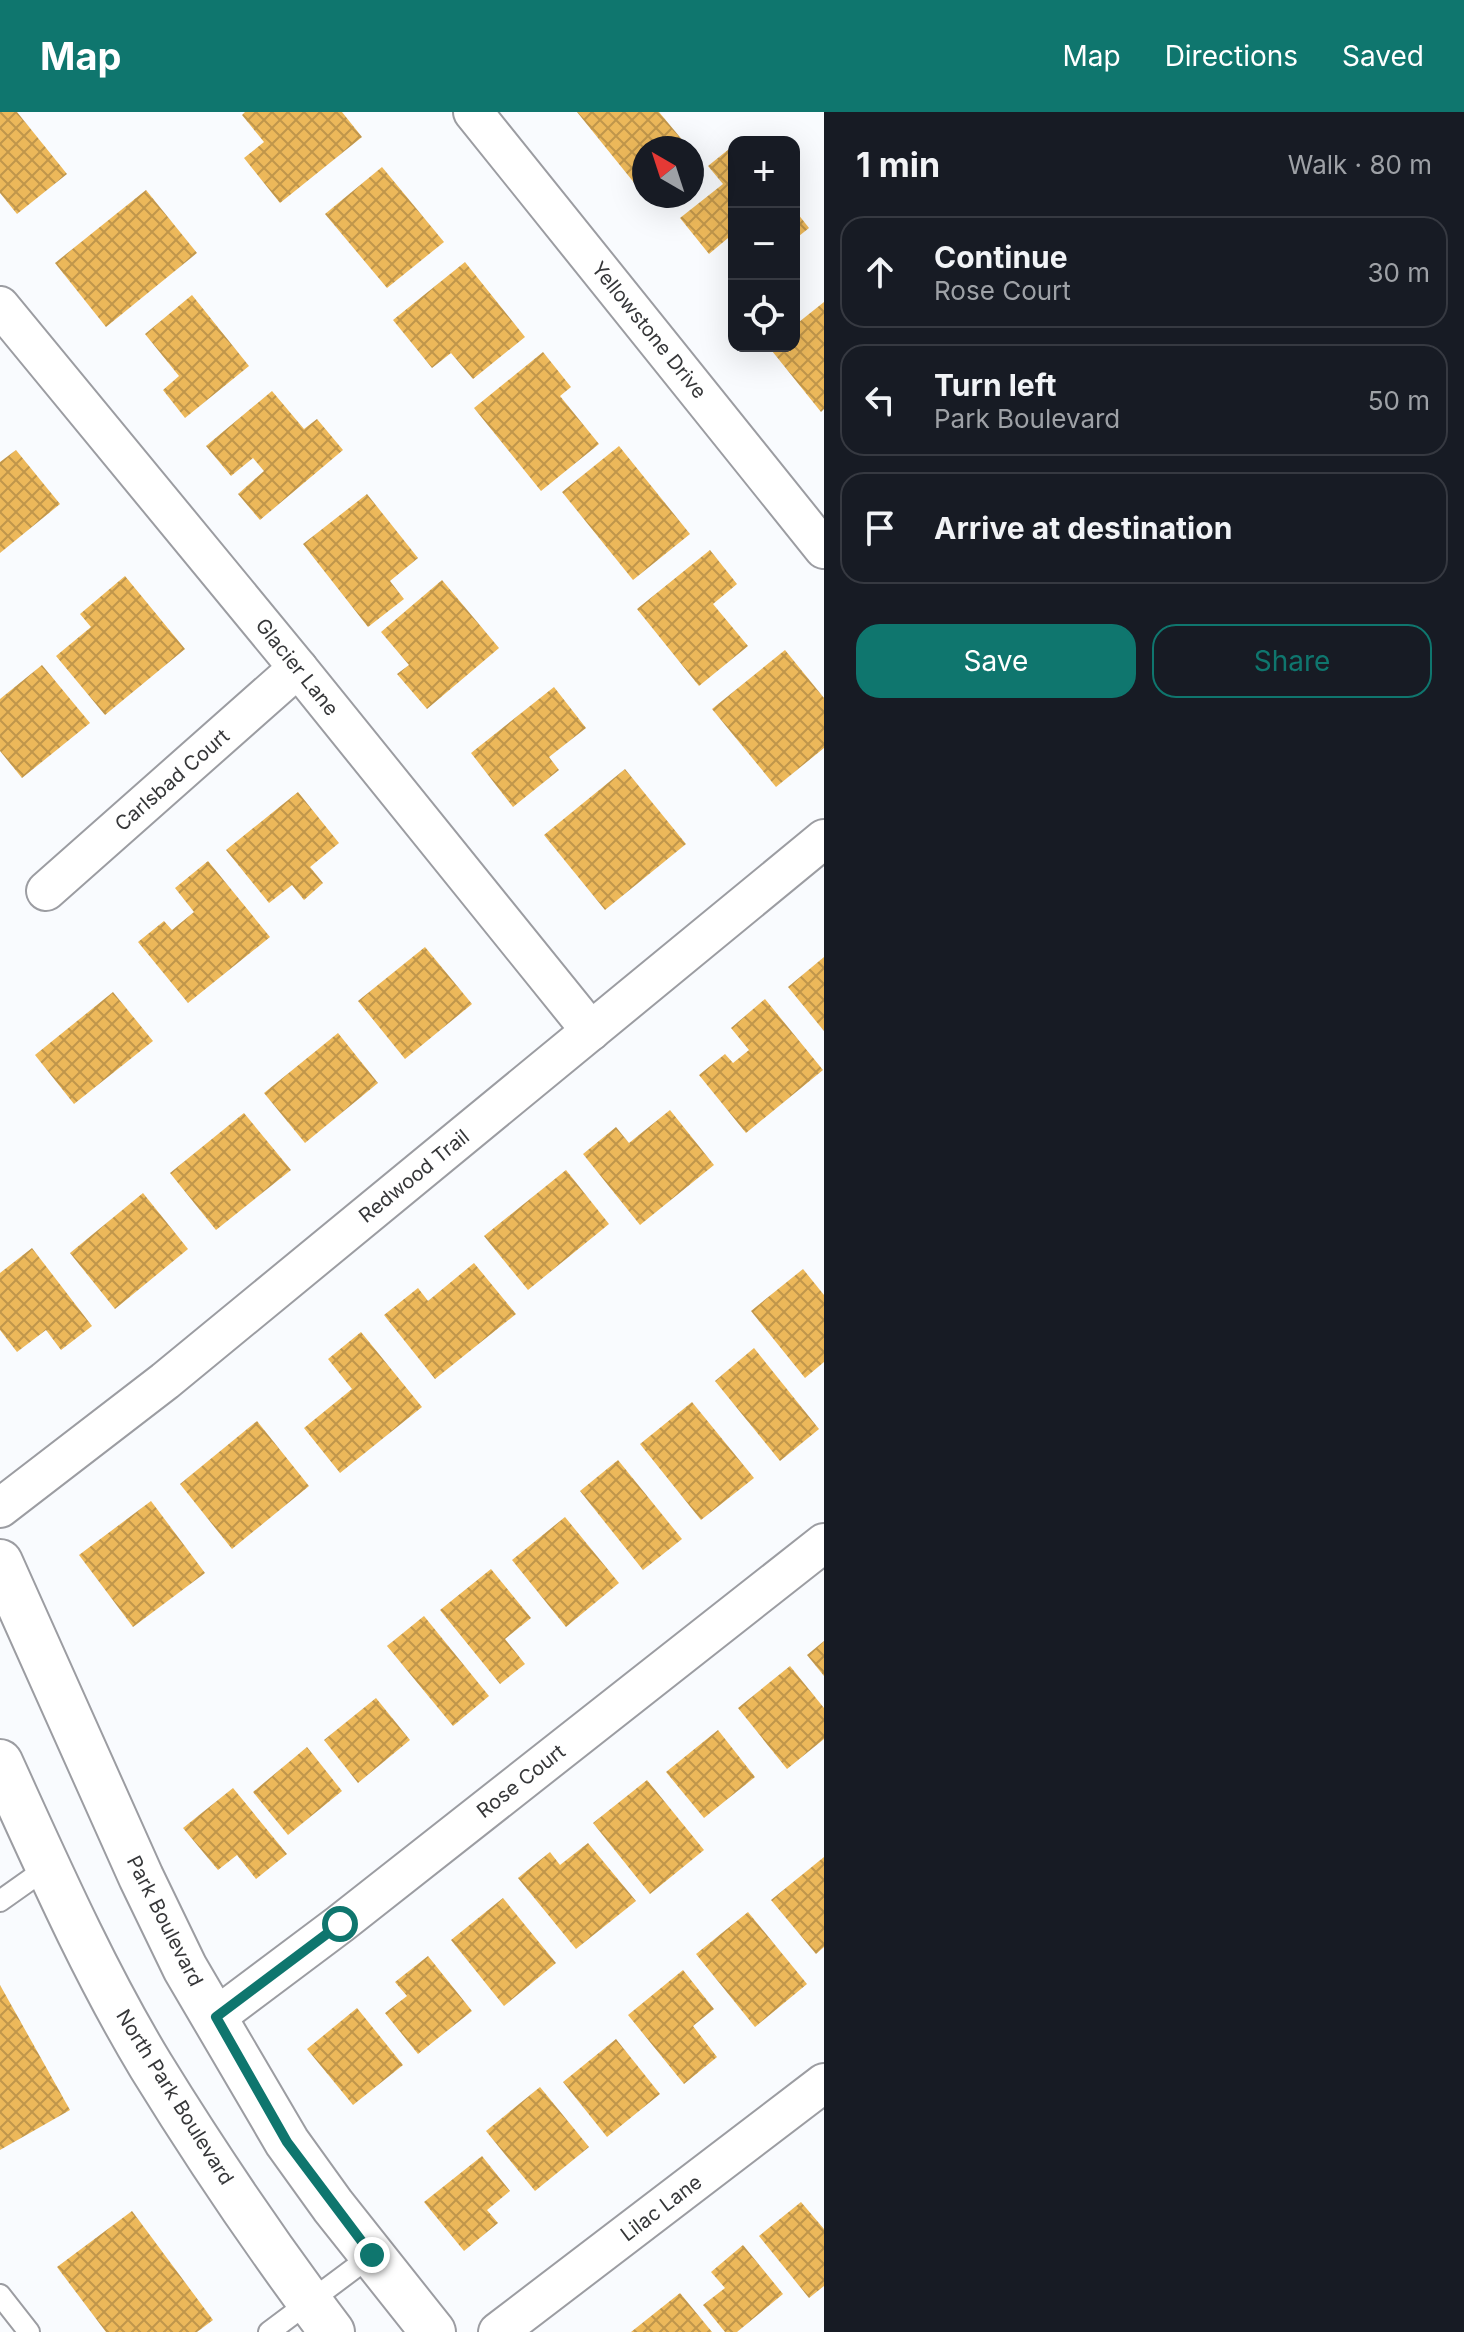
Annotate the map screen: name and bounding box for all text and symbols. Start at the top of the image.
text: Map [40,33,121,79]
text: Map [1062,39,1121,73]
text: Directions [1165,39,1298,73]
text: Saved [1342,39,1424,73]
north arrow [632,136,704,208]
map controls [728,136,800,352]
button: + [728,136,800,208]
text: 1 min [856,144,940,185]
text: Walk · 80 m [1288,149,1432,180]
button: − [728,208,800,280]
text: Continue [934,239,1068,275]
icon: ahead [858,250,902,294]
street label: Yellowstone Drive [586,257,712,403]
text: 30 m [1367,257,1430,288]
text: Rose Court [934,275,1071,306]
button: locate [728,280,800,352]
text: Turn left [934,367,1056,403]
icon: left [858,378,902,422]
text: 50 m [1368,385,1430,416]
text: Park Boulevard [934,403,1120,434]
icon: arrive [858,506,902,550]
text: Arrive at destination [934,510,1232,546]
street label: Glacier Lane [251,614,343,720]
button: Save [856,624,1136,698]
button: Share [1152,624,1432,698]
street label: Carlsbad Court [110,724,234,836]
street label: Redwood Trail [354,1124,474,1228]
street label: Rose Court [472,1739,570,1823]
street label: Park Boulevard [122,1852,208,1990]
route start [322,1906,358,1942]
street label: North Park Boulevard [111,2005,239,2189]
street label: Lilac Lane [616,2170,706,2246]
route end [354,2237,390,2273]

